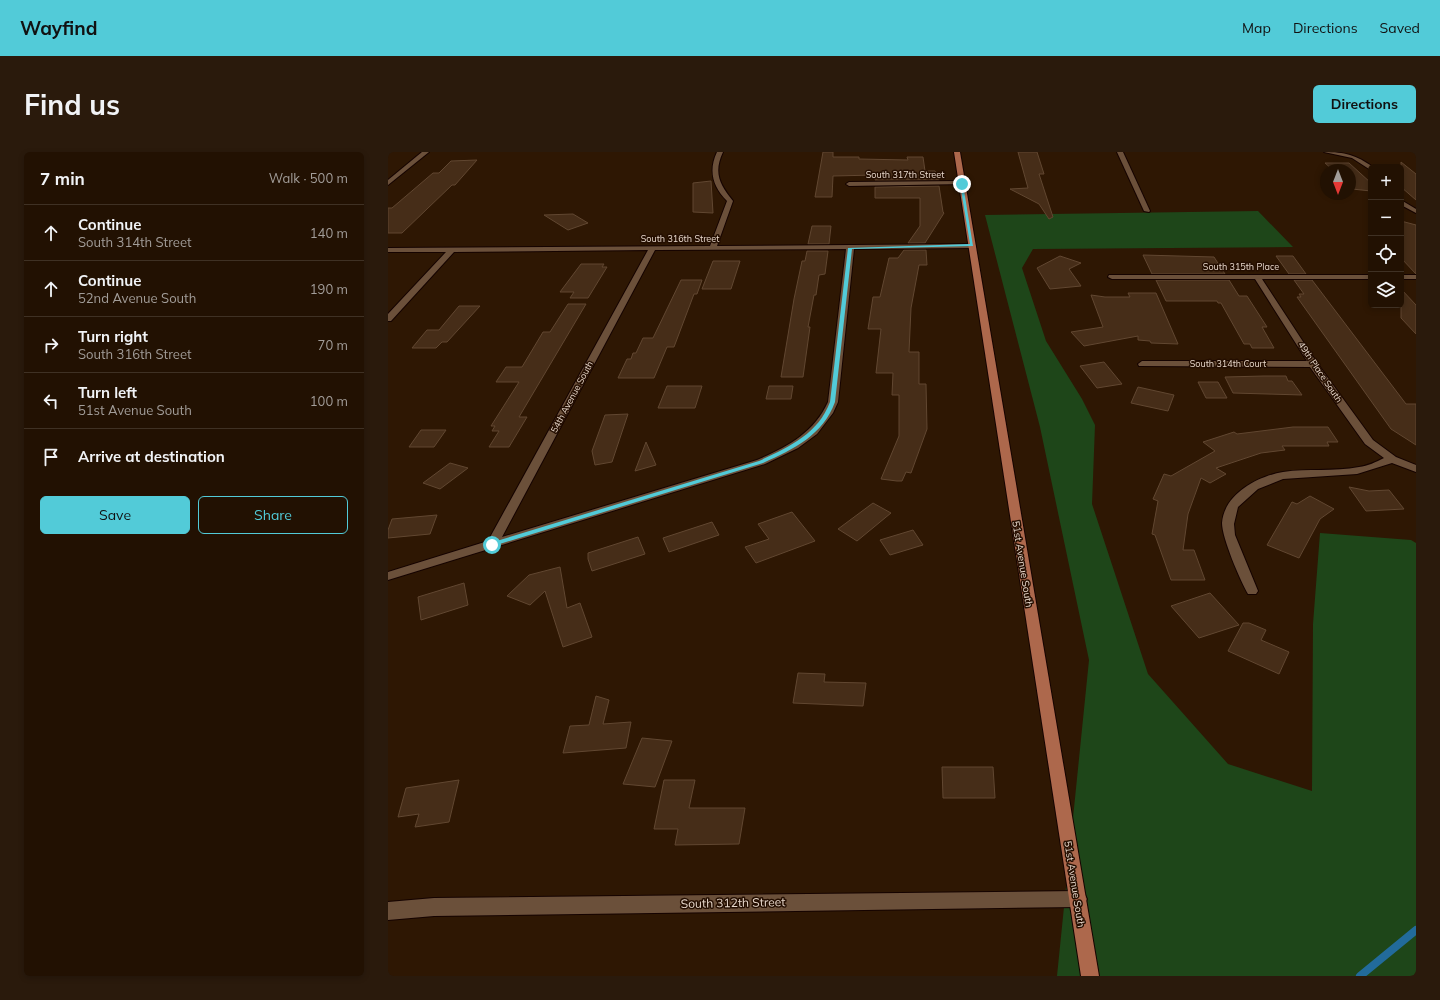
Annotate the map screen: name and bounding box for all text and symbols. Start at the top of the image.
text: Wayfind [20,16,97,40]
text: Map [1242,19,1271,37]
text: Directions [1293,19,1358,37]
text: Saved [1380,19,1420,37]
button: Directions [1313,85,1416,123]
text: Find us [24,87,120,122]
north arrow [1320,164,1356,200]
map controls [1368,164,1404,308]
button: + [1368,164,1404,200]
text: 7 min [40,168,85,189]
street label: South 317th Street [866,169,944,180]
text: Walk · 500 m [269,170,348,186]
route end [953,175,971,193]
button: − [1368,200,1404,236]
text: Continue [78,215,141,234]
icon: ahead [40,222,62,244]
text: 140 m [310,225,348,241]
street label: South 316th Street [641,233,719,244]
text: South 314th Street [78,234,192,250]
button: locate [1368,236,1404,272]
street label: South 315th Place [1203,261,1279,272]
text: Continue [78,271,141,290]
button: layers [1368,272,1404,308]
icon: ahead [40,278,62,300]
text: 190 m [310,281,348,297]
text: 52nd Avenue South [78,290,196,306]
text: Turn right [78,327,148,346]
icon: right [40,334,62,356]
text: 70 m [318,337,348,353]
street label: 49th Place South [1296,339,1345,404]
text: South 316th Street [78,346,192,362]
street label: South 314th Court [1190,358,1266,369]
street label: 54th Avenue South [548,359,595,435]
text: Turn left [78,383,137,402]
icon: left [40,390,62,412]
text: 100 m [310,393,348,409]
text: 51st Avenue South [78,402,192,418]
icon: arrive [40,446,62,468]
text: Arrive at destination [78,447,225,466]
button: Save [40,496,190,534]
button: Share [198,496,348,534]
street label: 51st Avenue South [1009,520,1036,608]
route start [483,536,501,554]
street label: 51st Avenue South [1061,840,1088,928]
street label: South 312th Street [680,894,785,911]

